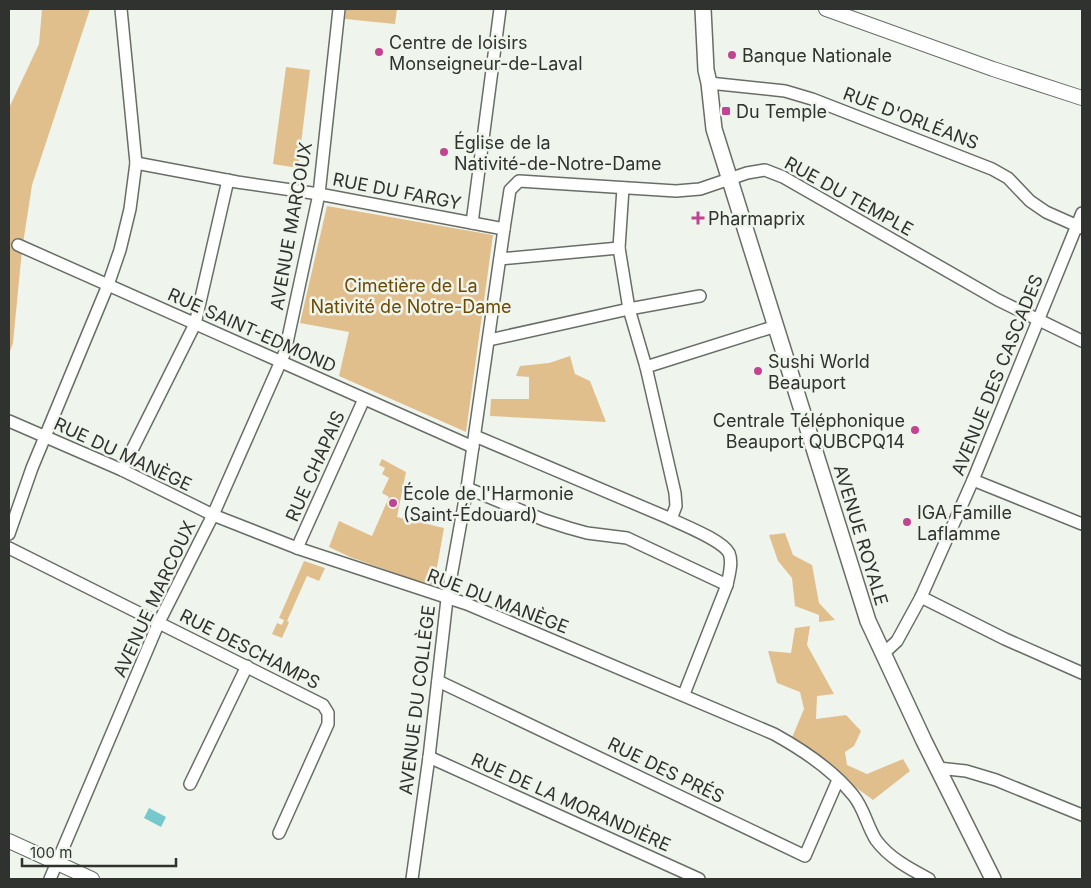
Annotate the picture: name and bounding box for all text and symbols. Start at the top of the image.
place label: Centre de loisirs Monseigneur-de-Laval [389,32,583,74]
place label: Banque Nationale [742,45,892,66]
marker: Centre de loisirs Monseigneur-de-Laval [373,46,385,58]
marker: Banque Nationale [726,49,738,61]
street label: RUE D'ORLÉANS [840,82,982,153]
place label: Du Temple [736,101,827,122]
marker: Du Temple [720,105,732,117]
place label: Église de la Nativité-de-Notre-Dame [454,131,662,174]
street label: AVENUE MARCOUX [266,140,316,312]
marker: Église de la Nativité-de-Notre-Dame [438,146,450,158]
street label: RUE DU TEMPLE [781,152,917,240]
street label: RUE DU FARGY [331,168,463,214]
place label: Pharmaprix [708,208,806,229]
marker: Pharmaprix [692,212,704,224]
street label: AVENUE DES CASCADES [947,271,1047,479]
park label: Cimetière de La Nativité de Notre-Dame [310,275,512,317]
street label: RUE SAINT-EDMOND [165,283,339,377]
place label: Sushi World Beauport [768,351,870,393]
marker: Sushi World Beauport [752,365,764,377]
street label: RUE CHAPAIS [281,407,349,525]
place label: Centrale Téléphonique Beauport QUBCPQ14 [713,410,905,452]
street label: RUE DU MANÈGE [51,412,196,495]
marker: Centrale Téléphonique Beauport QUBCPQ14 [909,424,921,436]
street label: AVENUE ROYALE [830,462,892,608]
place label: École de l'Harmonie (Saint-Édouard) [403,482,574,525]
marker: École de l'Harmonie (Saint-Édouard) [387,497,399,509]
place label: IGA Famille Laflamme [917,502,1012,544]
marker: IGA Famille Laflamme [901,516,913,528]
street label: AVENUE MARCOUX [109,517,199,681]
street label: RUE DU MANÈGE [424,563,572,638]
street label: AVENUE DU COLLÈGE [394,604,439,796]
street label: RUE DESCHAMPS [176,605,324,693]
street label: RUE DES PRÉS [604,732,728,807]
street label: RUE DE LA MORANDIÈRE [468,748,674,856]
scale bar [22,836,176,868]
text: 100 m [30,843,72,862]

